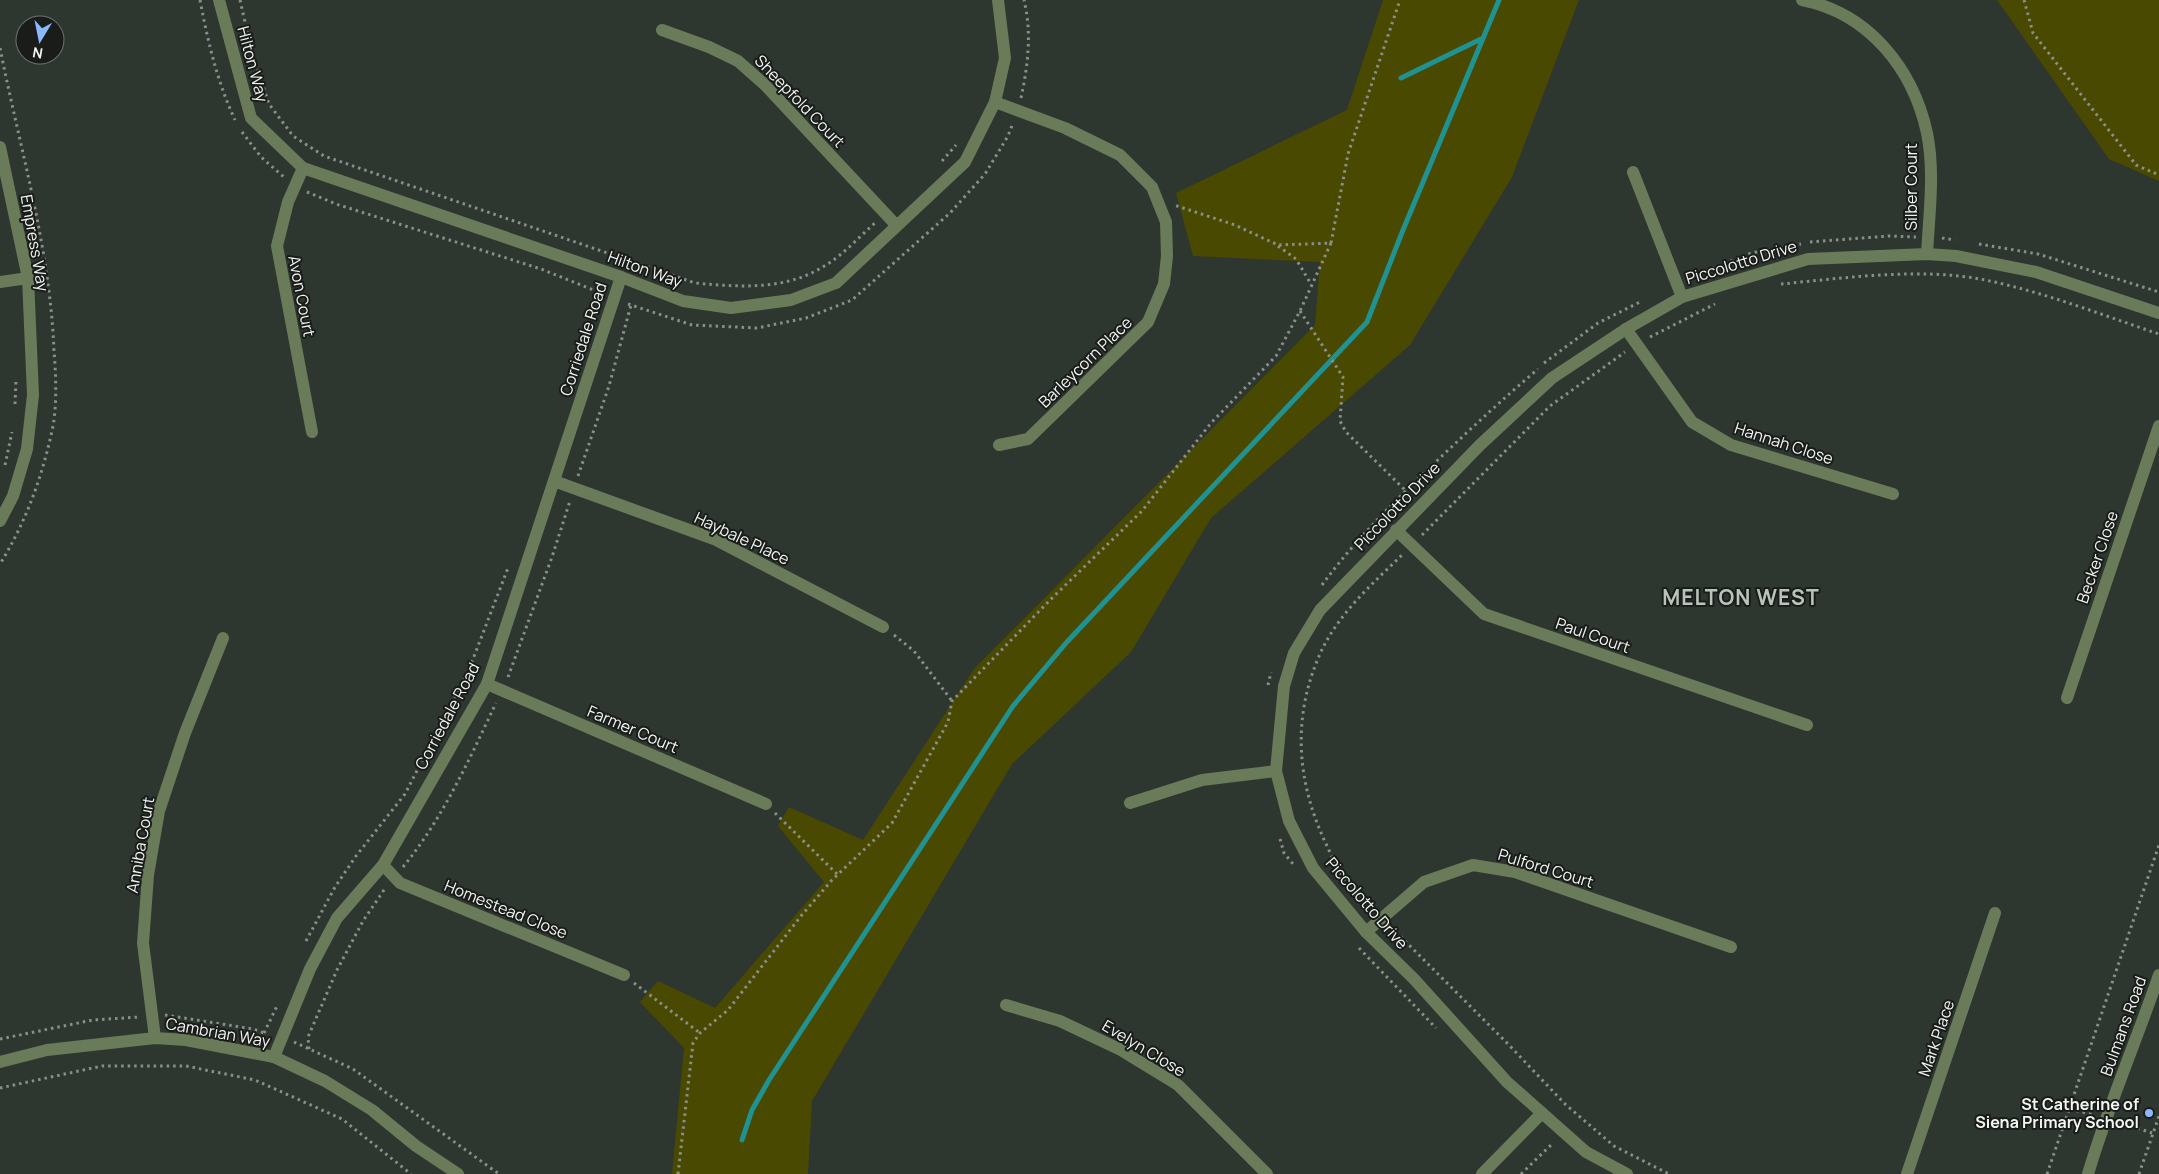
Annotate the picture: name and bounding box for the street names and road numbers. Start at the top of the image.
street label: Hilton Way [232,24,274,105]
street label: Sheepfold Court [750,50,850,152]
street label: Silber Court [1900,143,1922,231]
street label: Empress Way [16,193,54,294]
street label: Piccolotto Drive [1683,235,1799,289]
street label: Hilton Way [605,245,686,293]
street label: Avon Court [283,254,321,338]
street label: Corriedale Road [554,279,612,399]
street label: Barleycorn Place [1033,312,1137,412]
street label: Hannah Close [1732,417,1836,469]
street label: Piccolotto Drive [1349,457,1445,555]
street label: Haybale Place [691,506,793,570]
street label: Becker Close [2071,508,2123,606]
street label: Paul Court [1553,612,1633,658]
street label: Corriedale Road [410,659,484,773]
street label: Farmer Court [584,700,682,758]
street label: Anniba Court [121,795,159,895]
street label: Pulford Court [1496,843,1596,893]
street label: Piccolotto Drive [1321,852,1413,954]
street label: Homestead Close [441,874,571,944]
street label: Bulmans Road [2095,973,2151,1079]
street label: Mark Place [1913,997,1959,1079]
street label: Cambrian Way [164,1012,272,1052]
street label: Evelyn Close [1098,1014,1190,1082]

